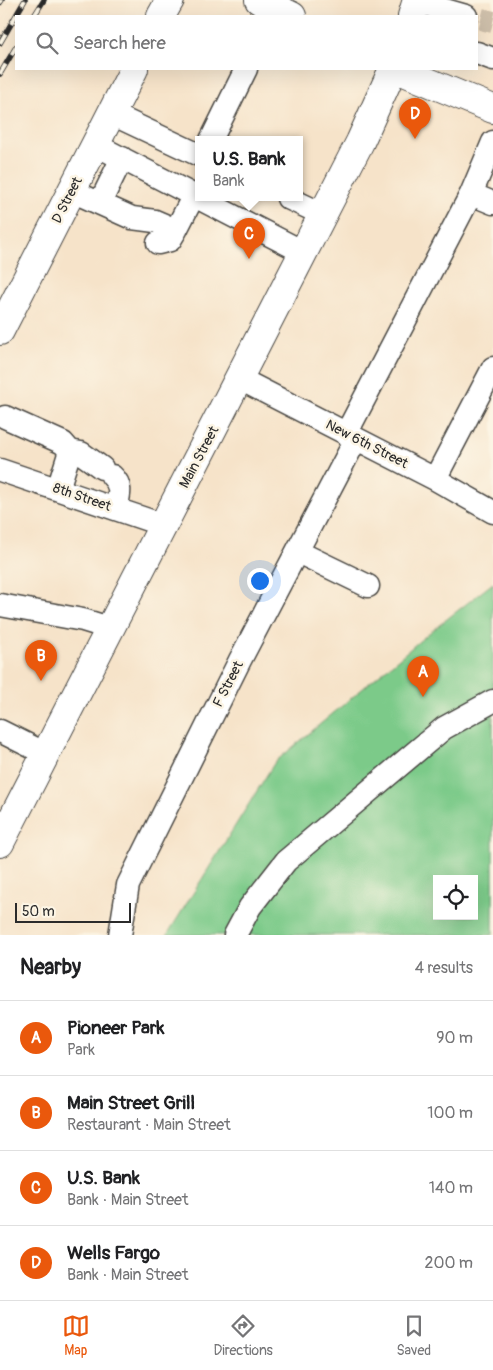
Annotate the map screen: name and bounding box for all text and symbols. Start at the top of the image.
search box [15,15,478,70]
icon: search [33,29,61,57]
text: Search here [73,31,166,55]
pin: D [399,98,431,139]
popup [195,136,303,201]
text: U.S. Bank [213,147,285,171]
text: Bank [213,171,244,191]
street label: D Street [48,174,86,226]
pin: C [233,218,265,259]
street label: New 6th Street [323,416,411,472]
street label: Main Street [176,423,223,491]
street label: 8th Street [51,479,114,515]
your location [247,568,273,594]
pin: B [25,640,57,681]
pin: A [407,656,439,697]
street label: F Street [209,658,247,710]
map controls [433,875,478,920]
button: locate [433,875,478,920]
scale bar [15,900,131,923]
text: 50 m [22,903,55,920]
text: Nearby [20,954,81,981]
text: 4 results [415,958,473,978]
text: Pioneer Park [67,1016,165,1040]
text: A [31,1028,41,1048]
text: 90 m [436,1028,473,1048]
text: Park [67,1040,95,1060]
text: Main Street Grill [67,1091,195,1115]
text: B [31,1103,41,1123]
text: 100 m [427,1103,473,1123]
text: Restaurant · Main Street [67,1115,231,1135]
text: U.S. Bank [67,1166,140,1190]
text: C [31,1178,41,1198]
text: 140 m [429,1178,473,1198]
text: Bank · Main Street [67,1190,188,1210]
text: Wells Fargo [67,1241,160,1265]
text: D [31,1253,41,1273]
text: 200 m [425,1253,473,1273]
text: Bank · Main Street [67,1265,188,1285]
tab: Map [62,1312,90,1359]
tab: Directions [213,1312,273,1359]
tab: Saved [396,1312,431,1359]

